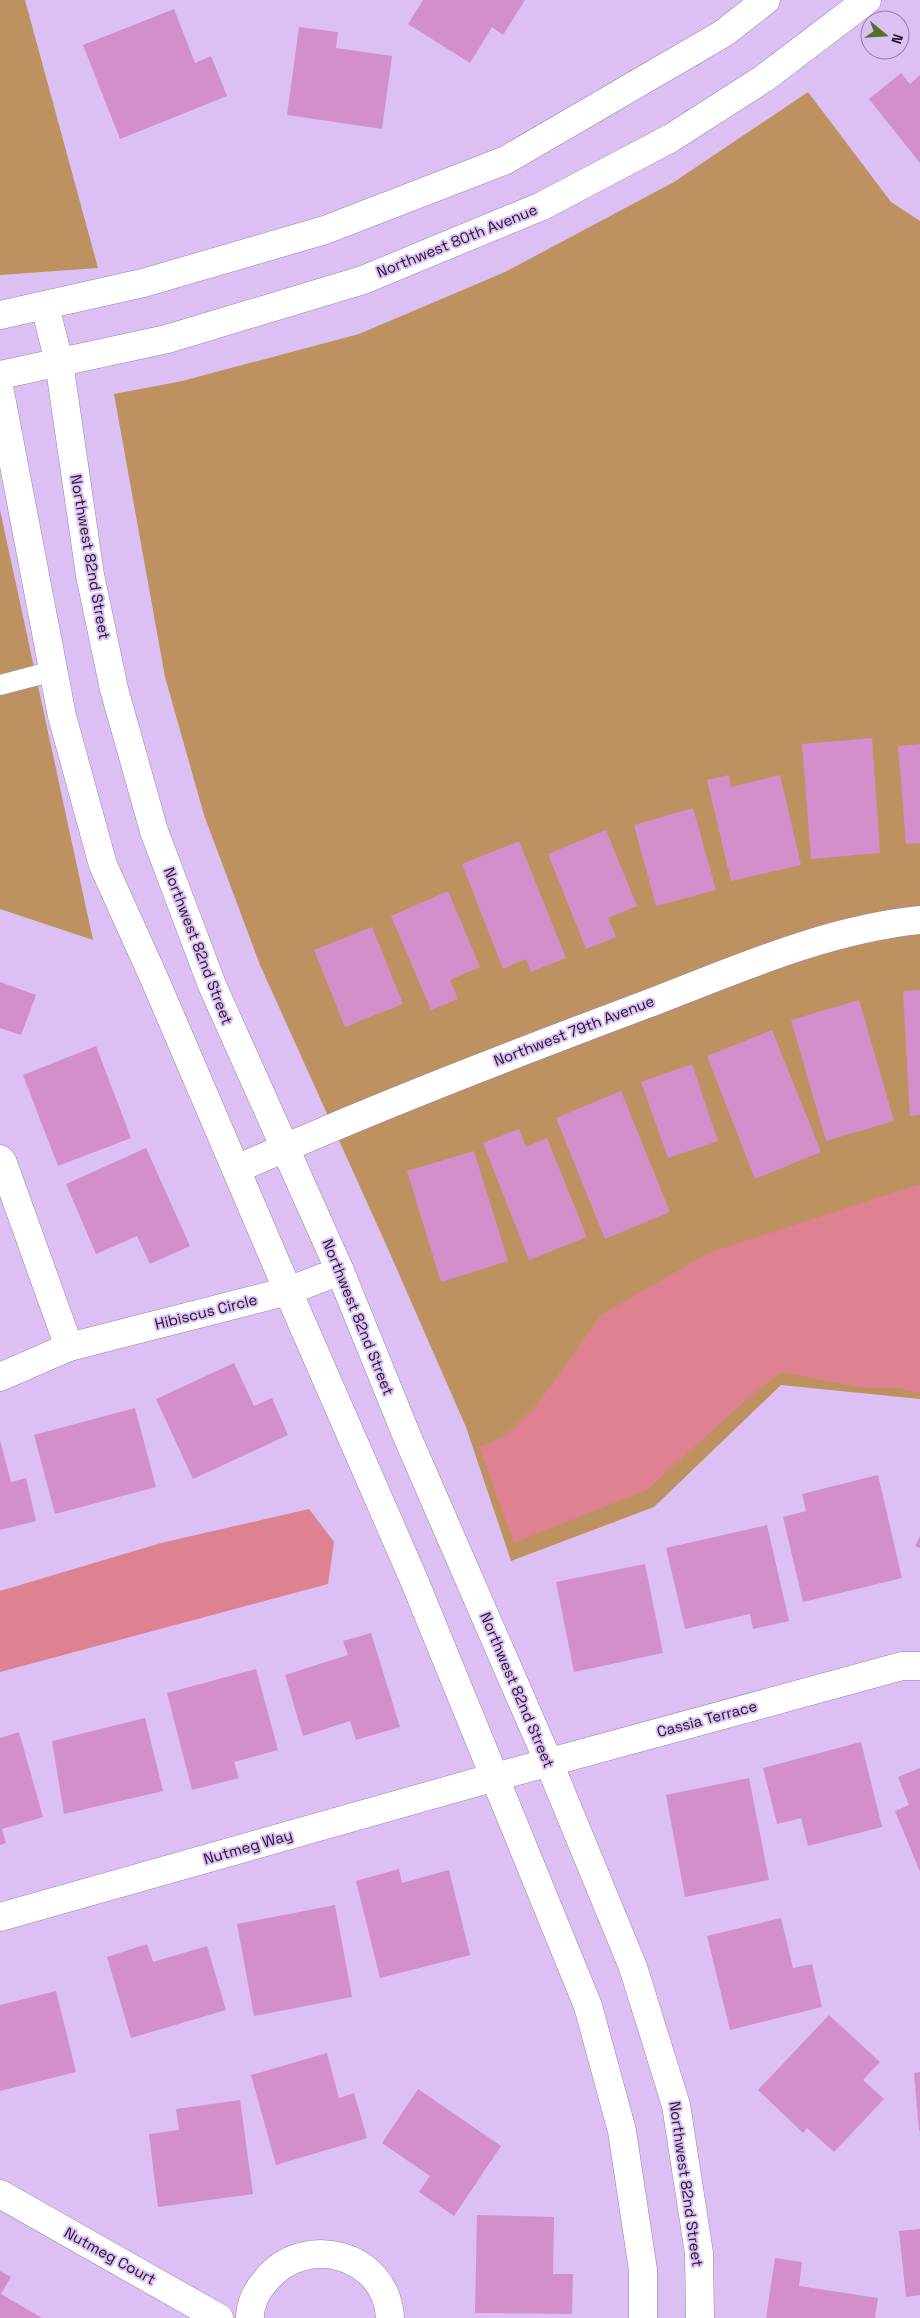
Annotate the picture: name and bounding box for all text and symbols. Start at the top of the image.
north arrow [860,10,910,60]
text: N [887,32,907,46]
street label: Northwest 80th Avenue [374,200,540,282]
street label: Northwest 82nd Street [67,473,114,641]
street label: Northwest 82nd Street [160,864,237,1027]
street label: Northwest 79th Avenue [491,991,657,1070]
street label: Northwest 82nd Street [318,1236,399,1398]
street label: Hibiscus Circle [153,1290,259,1333]
street label: Northwest 82nd Street [476,1609,559,1771]
street label: Cassia Terrace [655,1696,759,1741]
street label: Nutmeg Way [201,1825,295,1868]
street label: Northwest 82nd Street [665,2100,708,2268]
street label: Nutmeg Court [61,2223,160,2289]

